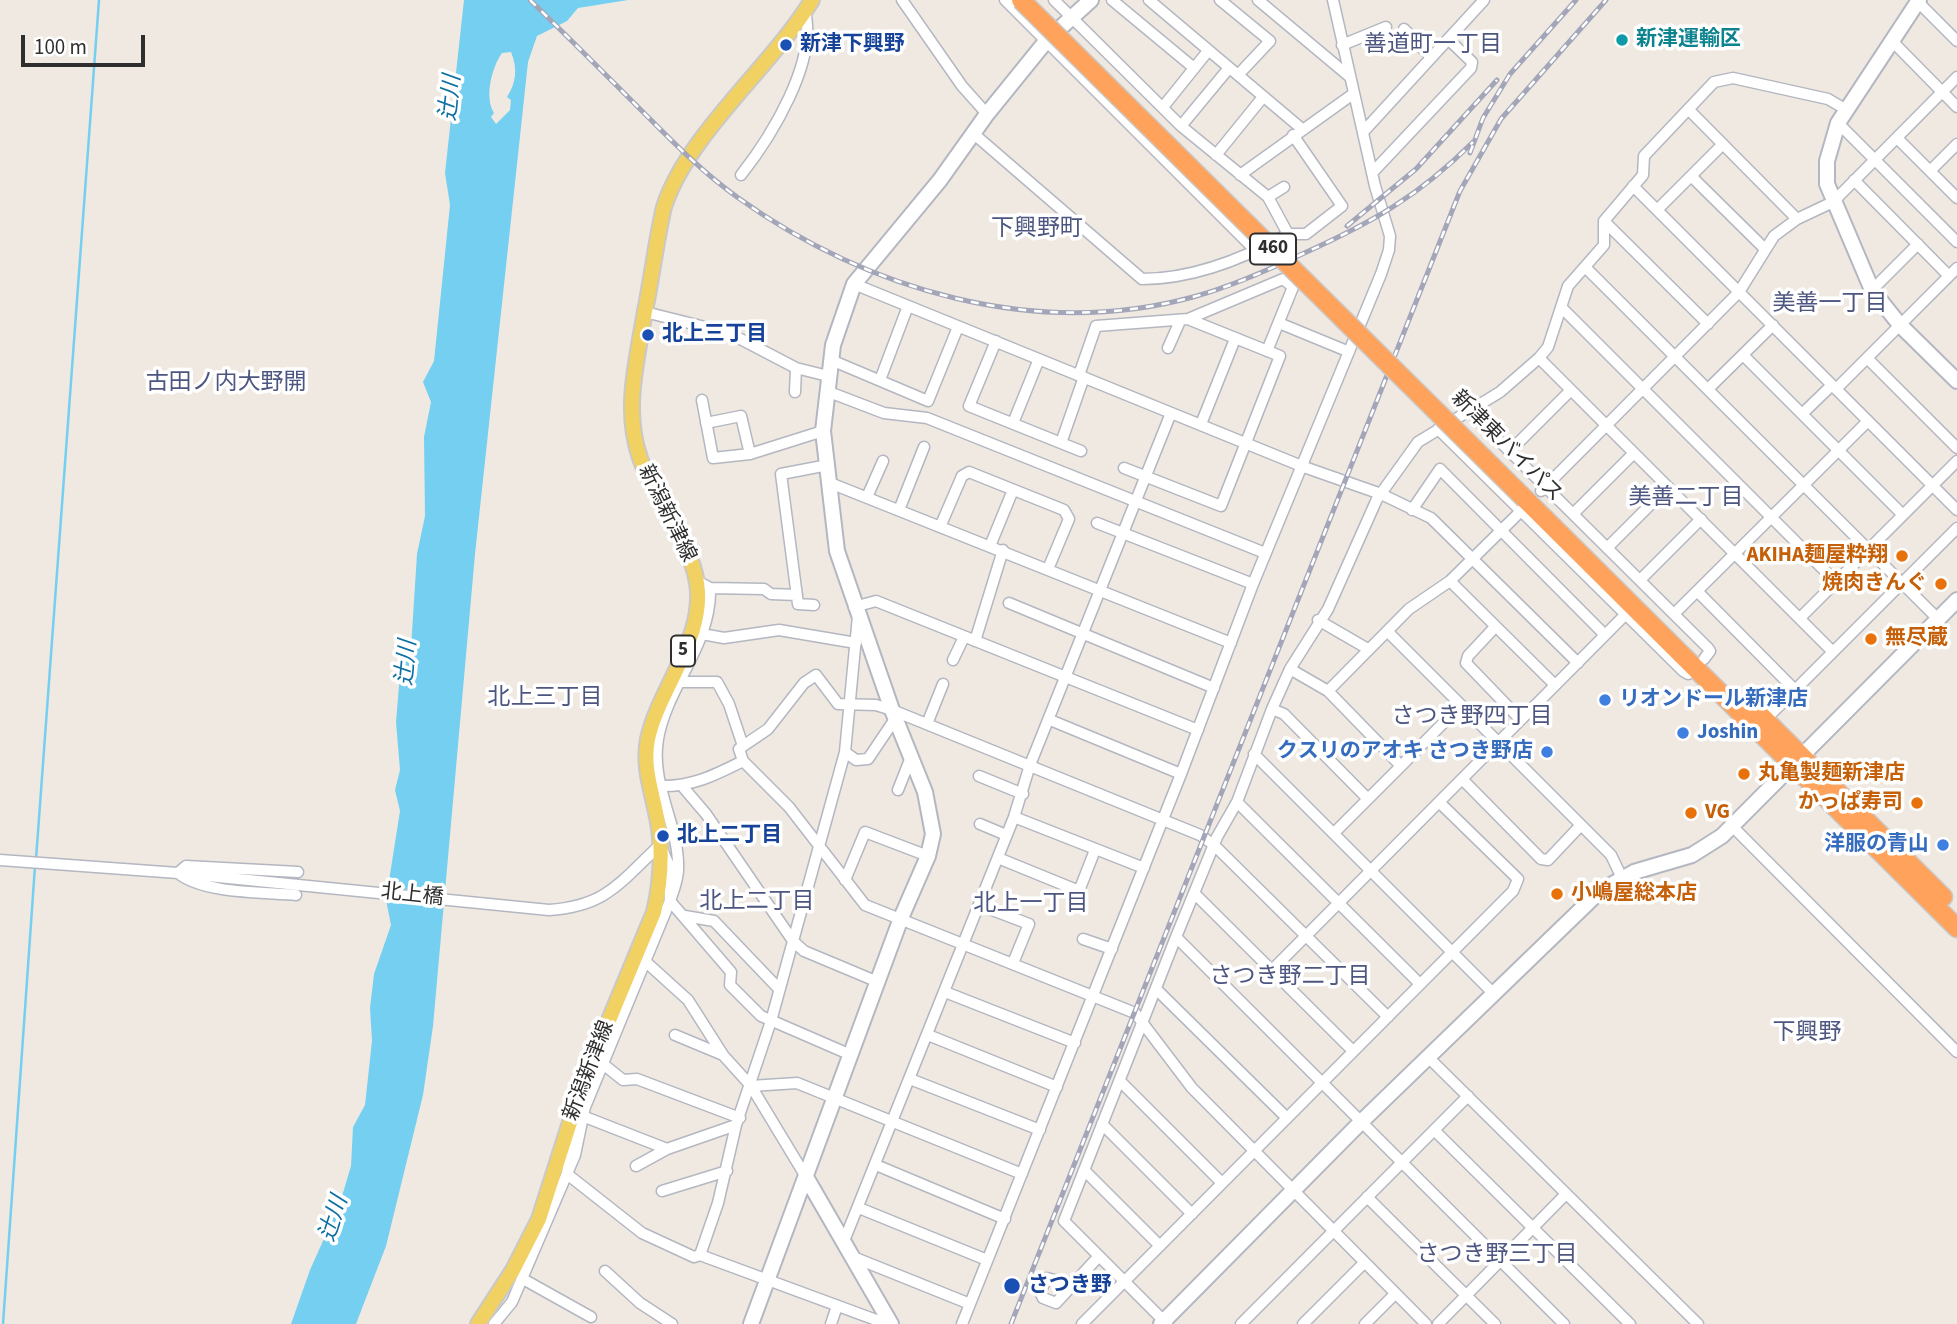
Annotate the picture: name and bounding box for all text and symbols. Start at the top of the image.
scale bar [24,21,149,65]
place label: 新津運輸区 [1636,27,1741,53]
text: 100 m [34,32,87,62]
place label: 新津下興野 [800,32,905,58]
district label: 善道町一丁目 [1364,32,1502,60]
marker: 新津運輸区 [1614,32,1630,48]
marker: 新津下興野 [778,37,794,53]
water label: 辻川 [436,74,468,122]
district label: 下興野町 [991,216,1083,244]
road number: 460 [1250,233,1296,264]
district label: 美善一丁目 [1773,291,1887,319]
place label: 北上三丁目 [662,322,767,348]
marker: 北上三丁目 [640,327,656,343]
district label: 古田ノ内大野開 [146,370,306,398]
street label: 新津東バイパス [1445,386,1567,508]
street label: 新潟新津線 [632,461,700,567]
district label: 美善二丁目 [1629,485,1743,513]
place label: AKIHA麺屋粋翔 [1747,543,1888,569]
marker: AKIHA麺屋粋翔 [1894,548,1910,564]
place label: 焼肉きんぐ [1822,571,1927,597]
marker: 焼肉きんぐ [1933,576,1949,592]
place label: 無尽蔵 [1885,626,1948,652]
marker: 無尽蔵 [1863,631,1879,647]
road number: 5 [671,636,695,666]
water label: 辻川 [392,639,424,687]
district label: 北上三丁目 [488,685,602,713]
place label: リオンドール新津店 [1619,687,1808,713]
marker: リオンドール新津店 [1597,692,1613,708]
district label: さつき野四丁目 [1392,704,1552,732]
place label: Joshin [1697,720,1758,746]
marker: Joshin [1675,725,1691,741]
place label: クスリのアオキ さつき野店 [1277,739,1533,765]
marker: クスリのアオキ さつき野店 [1539,744,1555,760]
place label: 丸亀製麺新津店 [1758,761,1905,787]
marker: 丸亀製麺新津店 [1736,766,1752,782]
place label: かっぱ寿司 [1798,790,1903,816]
marker: かっぱ寿司 [1909,795,1925,811]
place label: VG [1705,800,1730,826]
marker: VG [1683,805,1699,821]
place label: 北上二丁目 [677,823,782,849]
marker: 北上二丁目 [655,828,671,844]
place label: 洋服の青山 [1824,832,1929,858]
marker: 洋服の青山 [1935,837,1951,853]
street label: 北上橋 [379,880,445,912]
place label: 小嶋屋総本店 [1571,881,1697,907]
marker: 小嶋屋総本店 [1549,886,1565,902]
district label: 北上二丁目 [700,889,814,917]
district label: 北上一丁目 [974,891,1088,919]
district label: さつき野二丁目 [1210,964,1370,992]
street label: 新潟新津線 [559,1017,621,1125]
district label: 下興野 [1773,1020,1841,1048]
water label: 辻川 [315,1193,355,1245]
district label: さつき野三丁目 [1417,1242,1577,1270]
place label: さつき野 [1028,1273,1112,1299]
marker: さつき野 [1002,1276,1022,1296]

